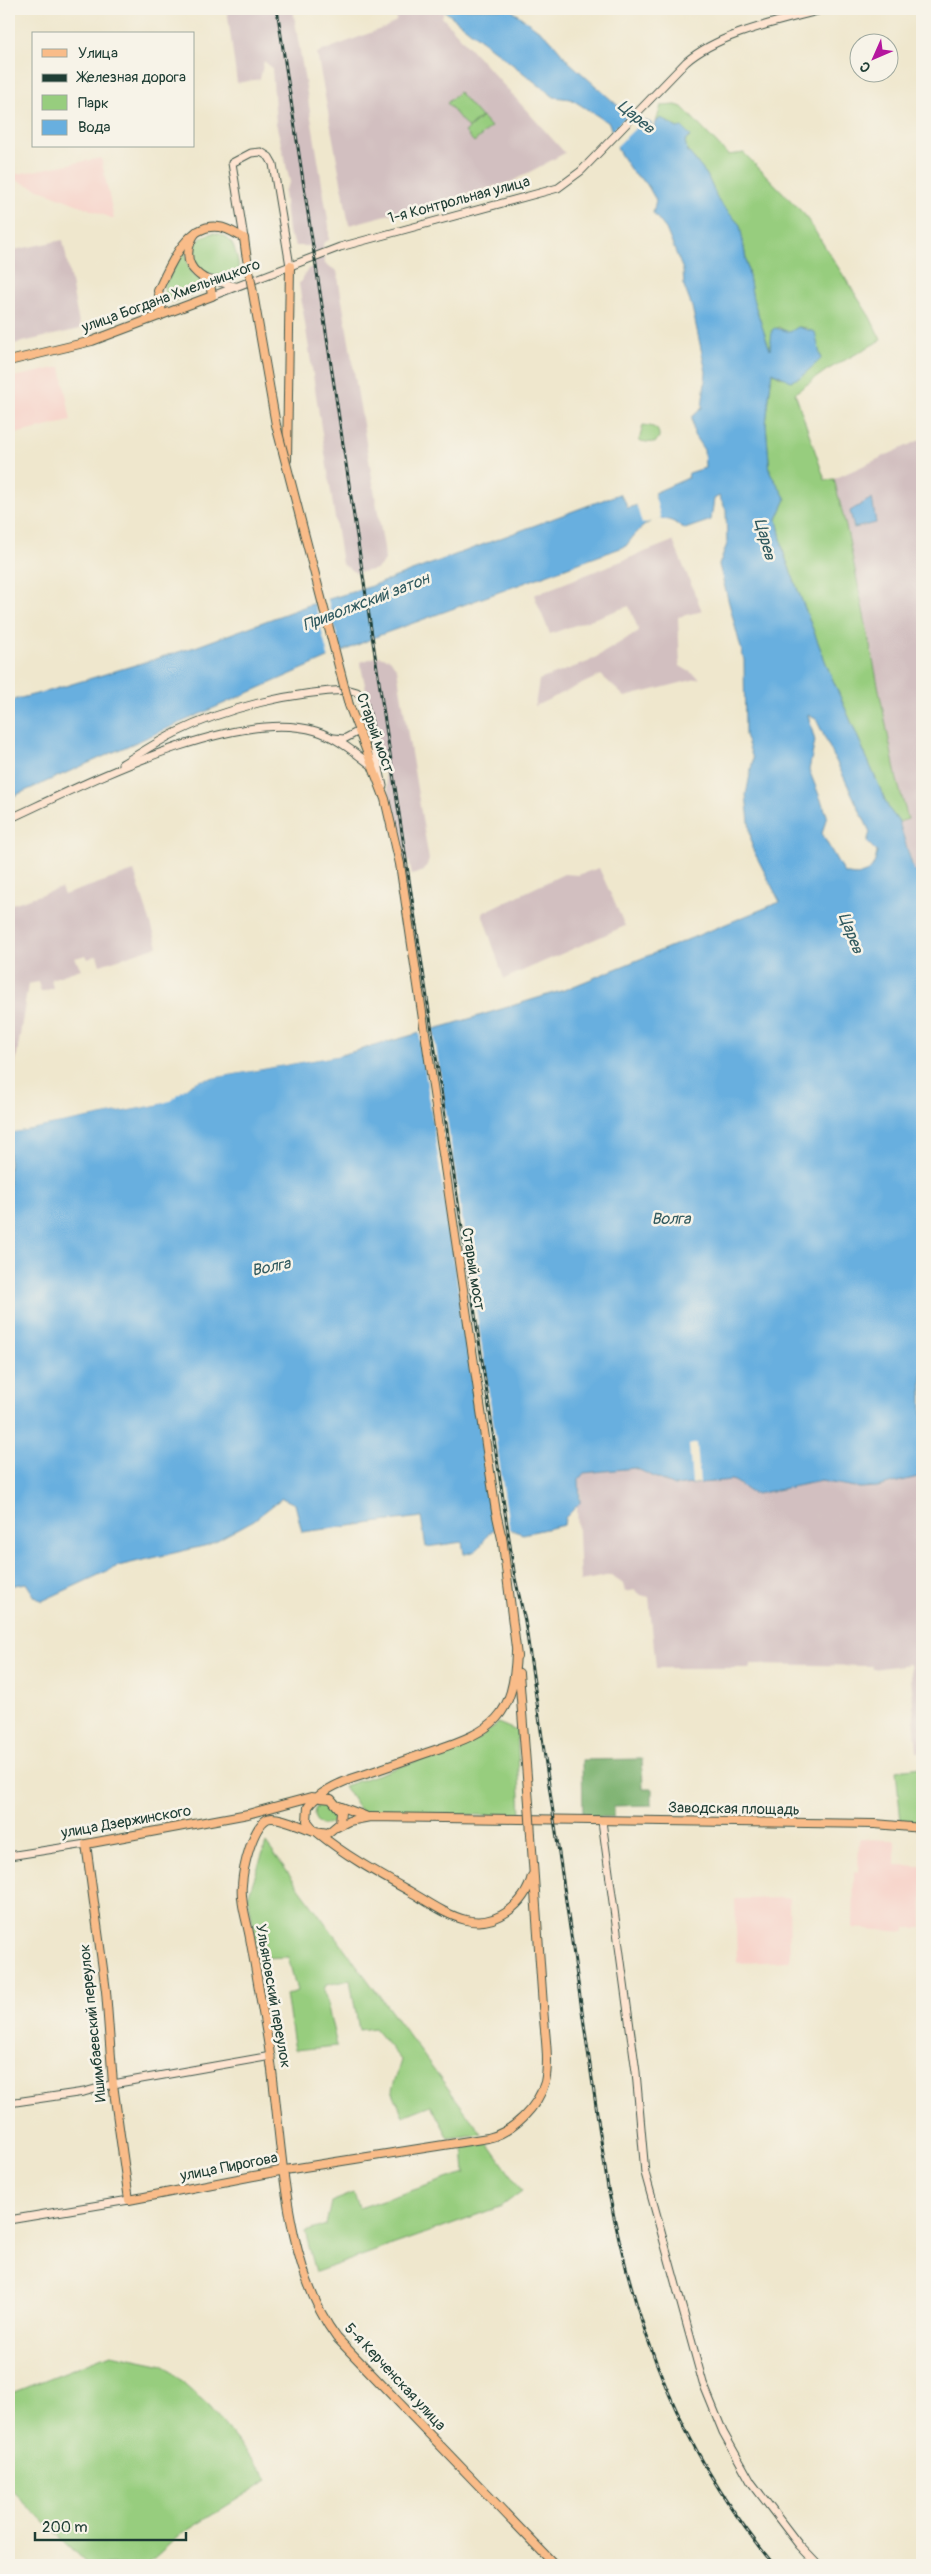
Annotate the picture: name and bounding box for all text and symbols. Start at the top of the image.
legend [32,32,195,148]
north arrow [848,32,898,82]
text: Улица [78,44,118,63]
text: С [856,58,874,76]
text: Железная дорога [76,68,186,87]
text: Парк [78,94,109,113]
water label: Царев [613,96,659,139]
text: Вода [78,118,111,137]
street label: 1-я Контрольная улица [386,172,532,228]
street label: улица Богдана Хмельницкого [78,255,263,338]
water label: Царев [750,516,780,563]
water label: Приволжский затон [300,568,434,635]
street label: Старый мост [352,690,398,776]
water label: Царев [834,910,868,957]
water label: Волга [652,1209,692,1229]
street label: Старый мост [457,1226,489,1312]
water label: Волга [250,1253,294,1281]
street label: Заводская площадь [668,1798,800,1820]
street label: улица Дзержинского [59,1801,192,1843]
street label: Ульяновский переулок [251,1923,295,2070]
street label: Ишимбаевский переулок [75,1943,111,2103]
street label: улица Пирогова [178,2148,279,2186]
street label: 5-я Керченская улица [340,2319,450,2435]
scale bar [35,2509,186,2541]
text: 200 m [42,2518,87,2537]

